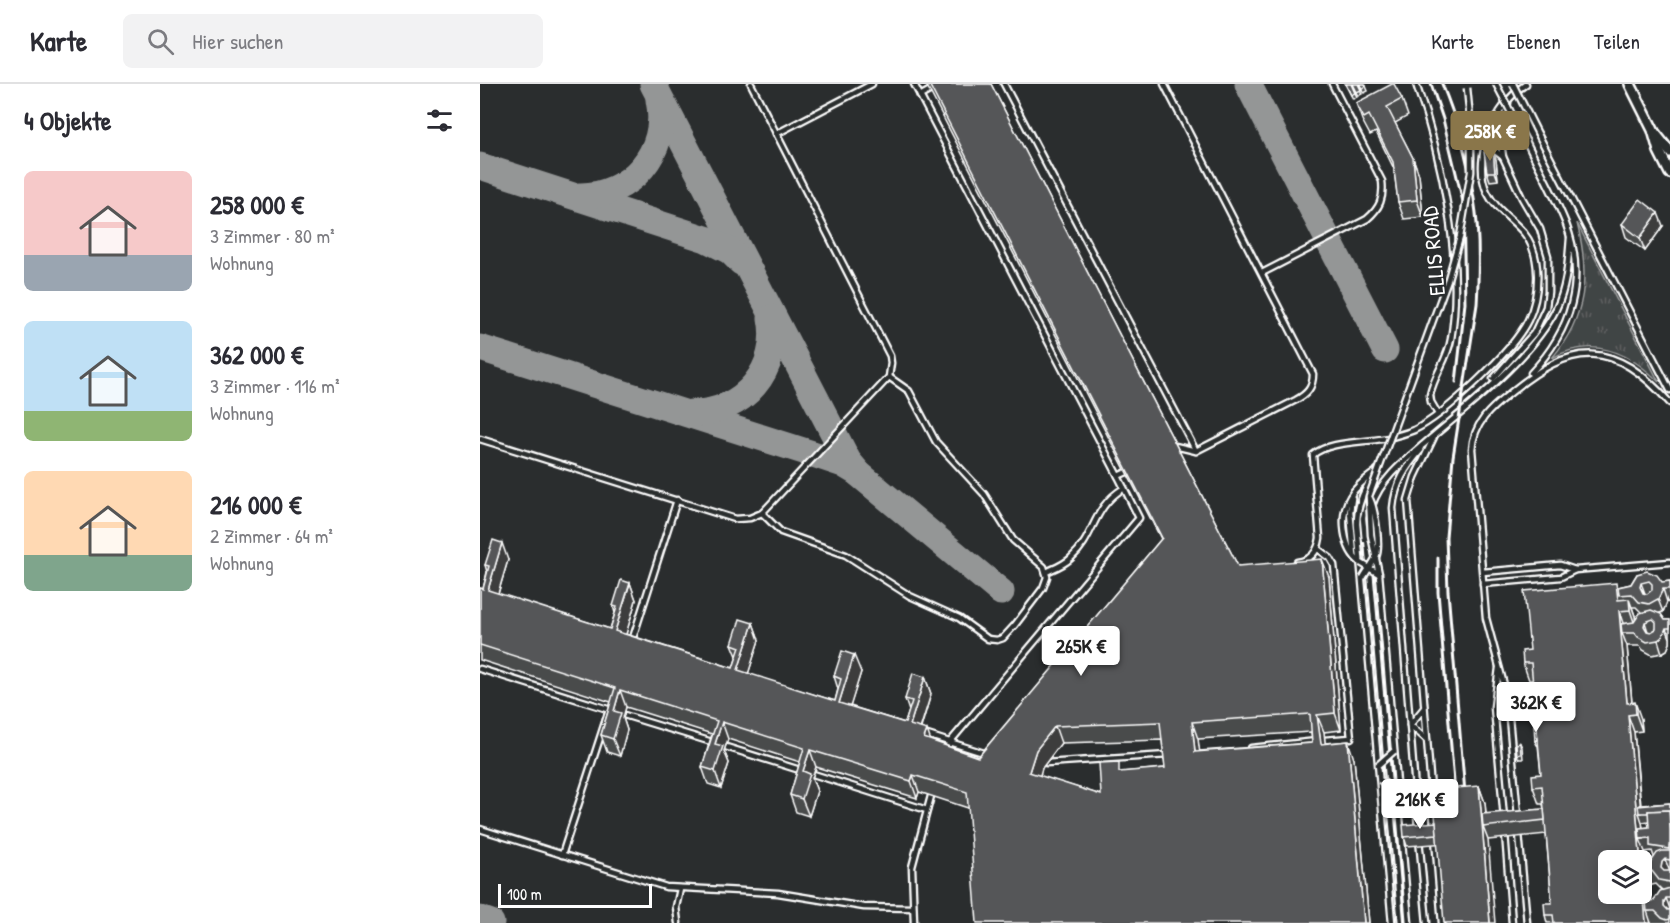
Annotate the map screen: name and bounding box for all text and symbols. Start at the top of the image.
search box [123,14,543,68]
text: Karte [30,22,87,60]
icon: search [144,25,177,58]
text: Hier suchen [192,26,283,56]
text: Karte [1431,27,1474,56]
text: Ebenen [1507,27,1561,56]
text: Teilen [1594,27,1640,56]
text: 4 Objekte [24,103,111,138]
icon: filters [423,104,456,137]
pin: 258K € [1441,111,1539,162]
text: 258K € [1464,117,1516,144]
text: 258 000 € [210,187,304,222]
icon: home [72,195,144,267]
street label: ELLIS ROAD [1414,204,1452,297]
text: 3 Zimmer · 80 m² [210,222,335,249]
text: Wohnung [210,249,274,276]
text: 362 000 € [210,337,304,372]
icon: home [72,345,144,417]
text: 3 Zimmer · 116 m² [210,372,340,399]
text: Wohnung [210,399,274,426]
text: 216 000 € [210,487,301,522]
icon: home [72,495,144,567]
text: 2 Zimmer · 64 m² [210,522,333,549]
text: Wohnung [210,549,274,576]
pin: 265K € [1032,626,1130,677]
text: 265K € [1056,632,1106,659]
pin: 362K € [1487,682,1585,733]
text: 362K € [1511,688,1561,715]
pin: 216K € [1371,779,1469,830]
text: 216K € [1395,785,1445,812]
map controls [1598,850,1652,904]
button: layers [1598,850,1652,904]
scale bar [498,881,652,908]
text: 100 m [507,883,542,905]

